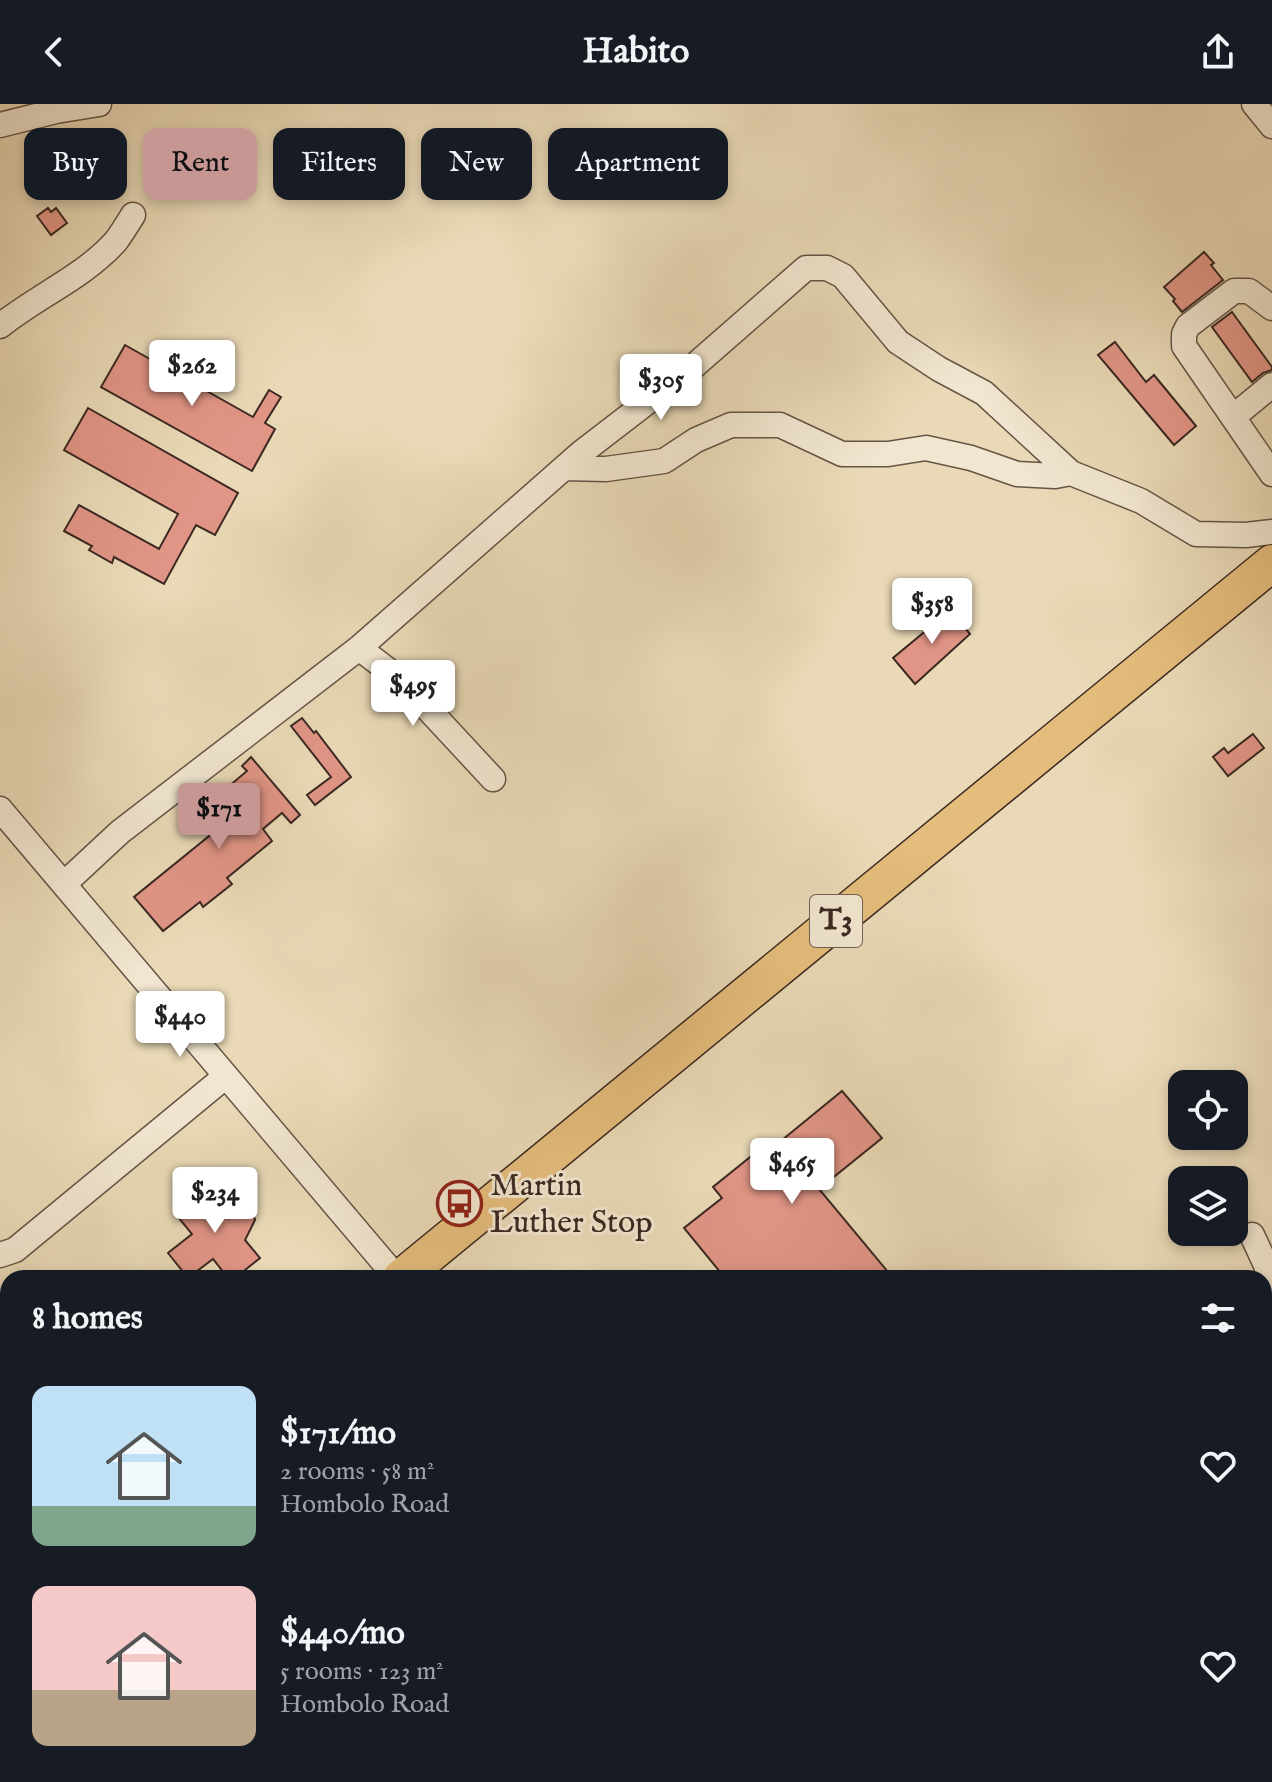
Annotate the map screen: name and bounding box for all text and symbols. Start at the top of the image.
text: Habito [583,29,689,75]
icon: back [32,30,76,74]
icon: share [1196,30,1240,74]
chip: Buy [24,128,127,200]
chip: Rent [143,128,257,200]
chip: Filters [273,128,405,200]
chip: New [421,128,532,200]
chip: Apartment [548,128,728,200]
pin: $262 [145,340,239,408]
text: $262 [167,349,217,382]
pin: $305 [614,354,708,422]
text: $305 [638,363,684,396]
pin: $358 [885,578,979,646]
text: $358 [910,587,954,620]
pin: $495 [366,660,460,728]
text: $495 [389,669,437,702]
pin: $171 [172,783,266,851]
text: $171 [196,792,242,825]
road number: T3 [810,895,862,947]
pin: $440 [133,991,227,1059]
text: $440 [154,1000,206,1033]
map controls [1168,1070,1248,1246]
button: locate [1168,1070,1248,1150]
pin: $465 [745,1138,839,1206]
text: $465 [768,1147,816,1180]
place label: Martin Luther Stop [490,1166,653,1244]
button: layers [1168,1166,1248,1246]
pin: $234 [168,1167,262,1235]
text: $234 [190,1176,240,1209]
bus stop icon: Martin Luther Stop [435,1180,483,1228]
icon: filters [1196,1296,1240,1340]
text: 8 homes [32,1297,143,1340]
text: $171/mo [280,1412,396,1455]
icon: home [96,1418,192,1514]
icon: heart [1196,1444,1240,1488]
text: 2 rooms · 58 m² [280,1455,434,1488]
text: Hombolo Road [280,1488,449,1521]
text: $440/mo [280,1612,405,1655]
icon: home [96,1618,192,1714]
icon: heart [1196,1644,1240,1688]
text: 5 rooms · 123 m² [280,1655,444,1688]
text: Hombolo Road [280,1688,449,1721]

